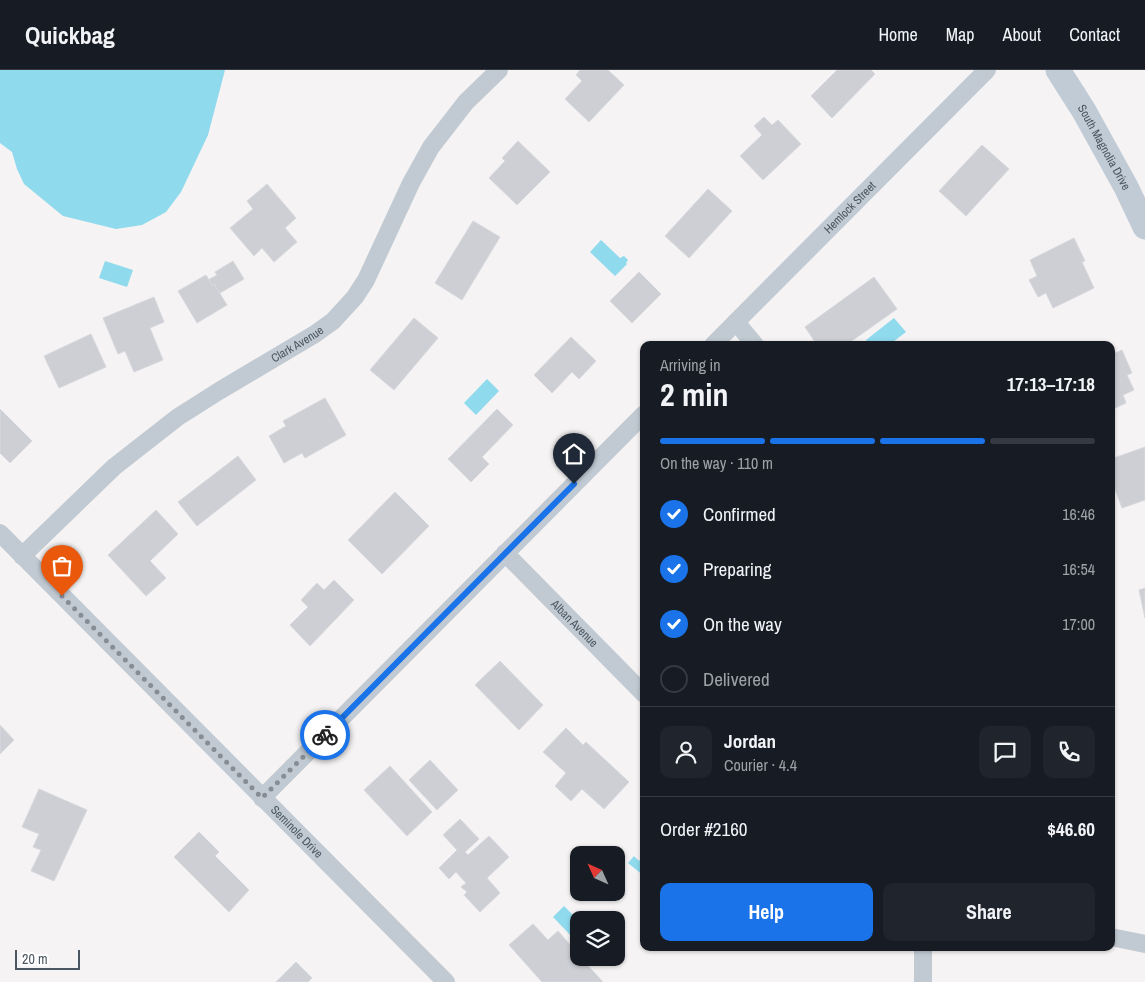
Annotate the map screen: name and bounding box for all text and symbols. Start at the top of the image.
text: Quickbag [25,19,115,51]
text: Home [878,22,918,47]
text: Map [946,22,975,47]
text: About [1003,22,1041,47]
text: Contact [1069,22,1120,47]
street label: South Magnolia Drive [1074,101,1134,193]
street label: Hemlock Street [820,178,880,237]
street label: Clark Avenue [268,322,327,366]
text: Arriving in [660,354,721,376]
text: 17:13–17:18 [1007,371,1095,397]
text: 2 min [660,373,729,416]
pin [553,433,595,484]
icon: home [560,440,588,468]
text: On the way · 110 m [660,452,773,474]
icon: check [660,500,688,528]
text: Confirmed [703,501,776,527]
text: 16:46 [1062,503,1095,525]
pin [41,545,83,596]
icon: bag [48,552,76,580]
icon: check [660,555,688,583]
text: Preparing [703,556,771,582]
text: 16:54 [1062,558,1095,580]
street label: Alban Avenue [547,596,602,651]
icon: check [660,610,688,638]
text: On the way [703,611,782,637]
text: 17:00 [1062,613,1095,635]
text: Delivered [703,666,770,692]
courier [300,710,350,760]
icon: bike [311,721,339,749]
button: person [660,726,712,778]
button: chat [979,726,1031,778]
button: phone [1043,726,1095,778]
text: Jordan [724,728,776,754]
text: Courier · 4.4 [724,754,797,776]
street label: Seminole Drive [267,802,326,861]
text: Order #2160 [660,816,747,842]
text: $46.60 [1047,816,1095,842]
north arrow [570,846,625,901]
map controls [570,846,625,966]
button: Help [660,883,873,941]
button: Share [883,883,1095,941]
button: layers [570,911,625,966]
scale bar [15,947,80,970]
text: 20 m [22,950,48,968]

